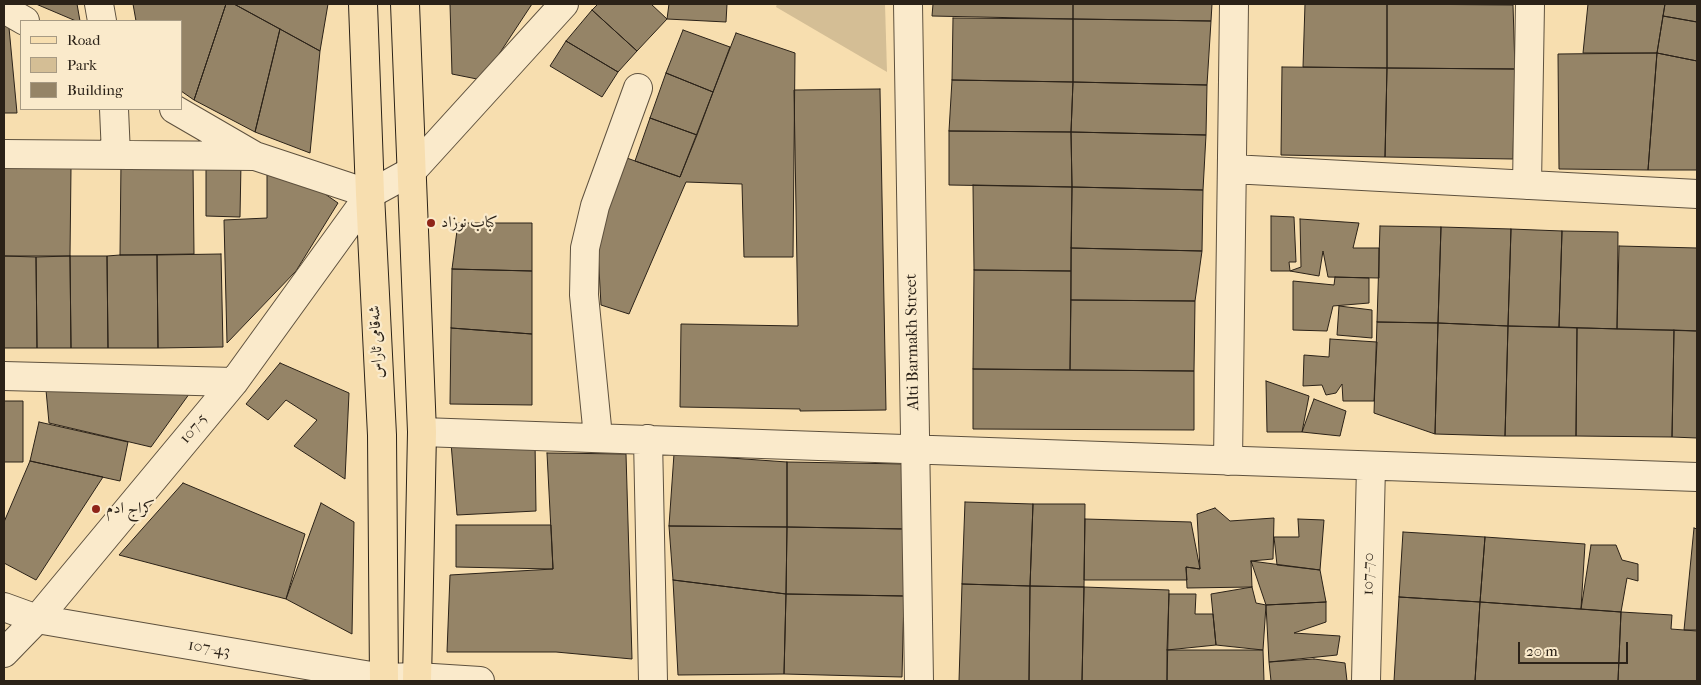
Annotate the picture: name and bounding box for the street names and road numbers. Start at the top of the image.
street label: Alti Barmakh Street [902,273,924,411]
street label: شەقامی ئاراس [365,305,389,379]
street label: 107-5 [176,410,212,448]
street label: 107-70 [1359,552,1379,596]
street label: 107-43 [186,636,232,662]

